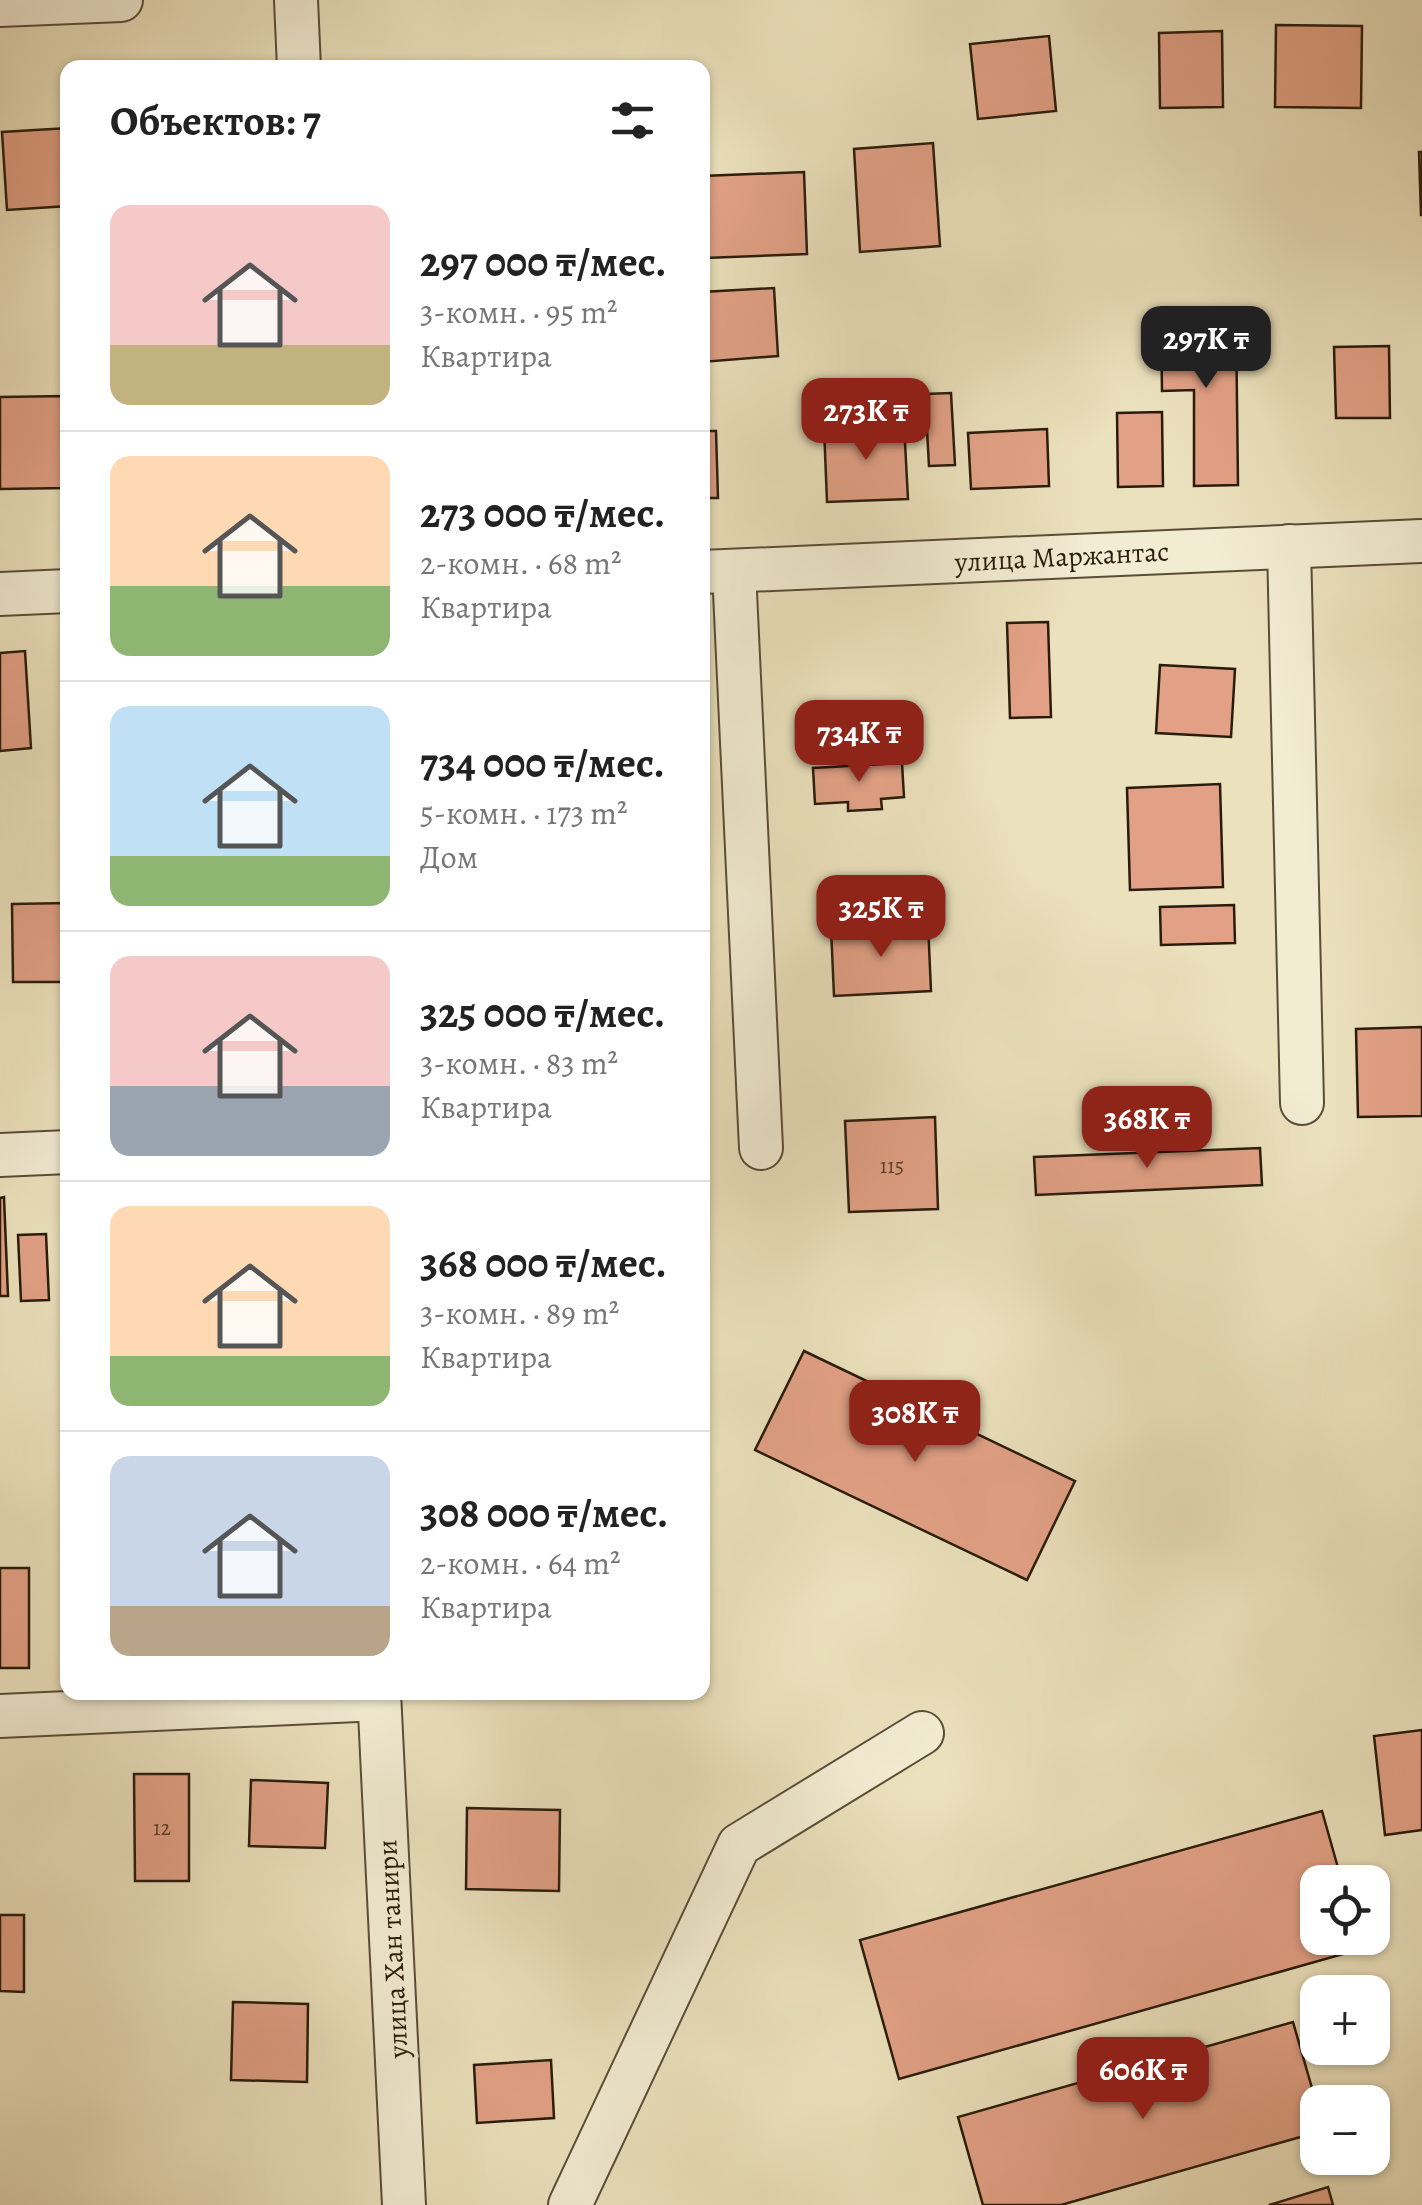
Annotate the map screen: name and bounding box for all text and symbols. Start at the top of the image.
text: Объектов: 7 [110,92,321,149]
icon: filters [605,93,660,148]
text: 297 000 ₸/мес. [420,233,667,290]
icon: home [190,245,310,365]
text: 3-комн. · 95 m² [420,290,618,334]
pin: 297K ₸ [1125,306,1287,391]
text: 297K ₸ [1163,316,1249,360]
text: Квартира [420,334,552,378]
pin: 273K ₸ [785,378,947,463]
text: 273K ₸ [823,388,909,432]
text: 273 000 ₸/мес. [420,484,665,541]
icon: home [190,496,310,616]
street label: улица Маржантас [953,532,1170,582]
text: 2-комн. · 68 m² [420,541,622,585]
text: Квартира [420,585,552,629]
pin: 734K ₸ [778,700,940,785]
text: 734K ₸ [817,710,901,754]
text: 734 000 ₸/мес. [420,734,665,791]
icon: home [190,746,310,866]
text: 5-комн. · 173 m² [420,791,627,835]
text: Дом [420,835,478,879]
pin: 325K ₸ [800,875,962,960]
text: 325K ₸ [838,885,924,929]
text: 325 000 ₸/мес. [420,984,665,1041]
icon: home [190,996,310,1116]
text: 3-комн. · 83 m² [420,1041,618,1085]
text: Квартира [420,1085,552,1129]
pin: 368K ₸ [1066,1086,1228,1171]
text: 368K ₸ [1104,1096,1190,1140]
house number: 115 [880,1151,904,1181]
text: 368 000 ₸/мес. [420,1234,667,1291]
icon: home [190,1246,310,1366]
text: 3-комн. · 89 m² [420,1291,619,1335]
text: Квартира [420,1335,552,1379]
pin: 308K ₸ [834,1380,996,1465]
text: 308K ₸ [871,1390,959,1434]
text: 308 000 ₸/мес. [420,1484,668,1541]
icon: home [190,1496,310,1616]
text: 2-комн. · 64 m² [420,1541,620,1585]
text: Квартира [420,1585,552,1629]
house number: 12 [153,1813,171,1843]
street label: улица Хан танири [368,1839,418,2060]
map controls [1300,1865,1390,2175]
button: locate [1300,1865,1390,1955]
button: + [1300,1975,1390,2065]
pin: 606K ₸ [1062,2037,1224,2122]
text: 606K ₸ [1099,2047,1187,2091]
button: − [1300,2085,1390,2175]

